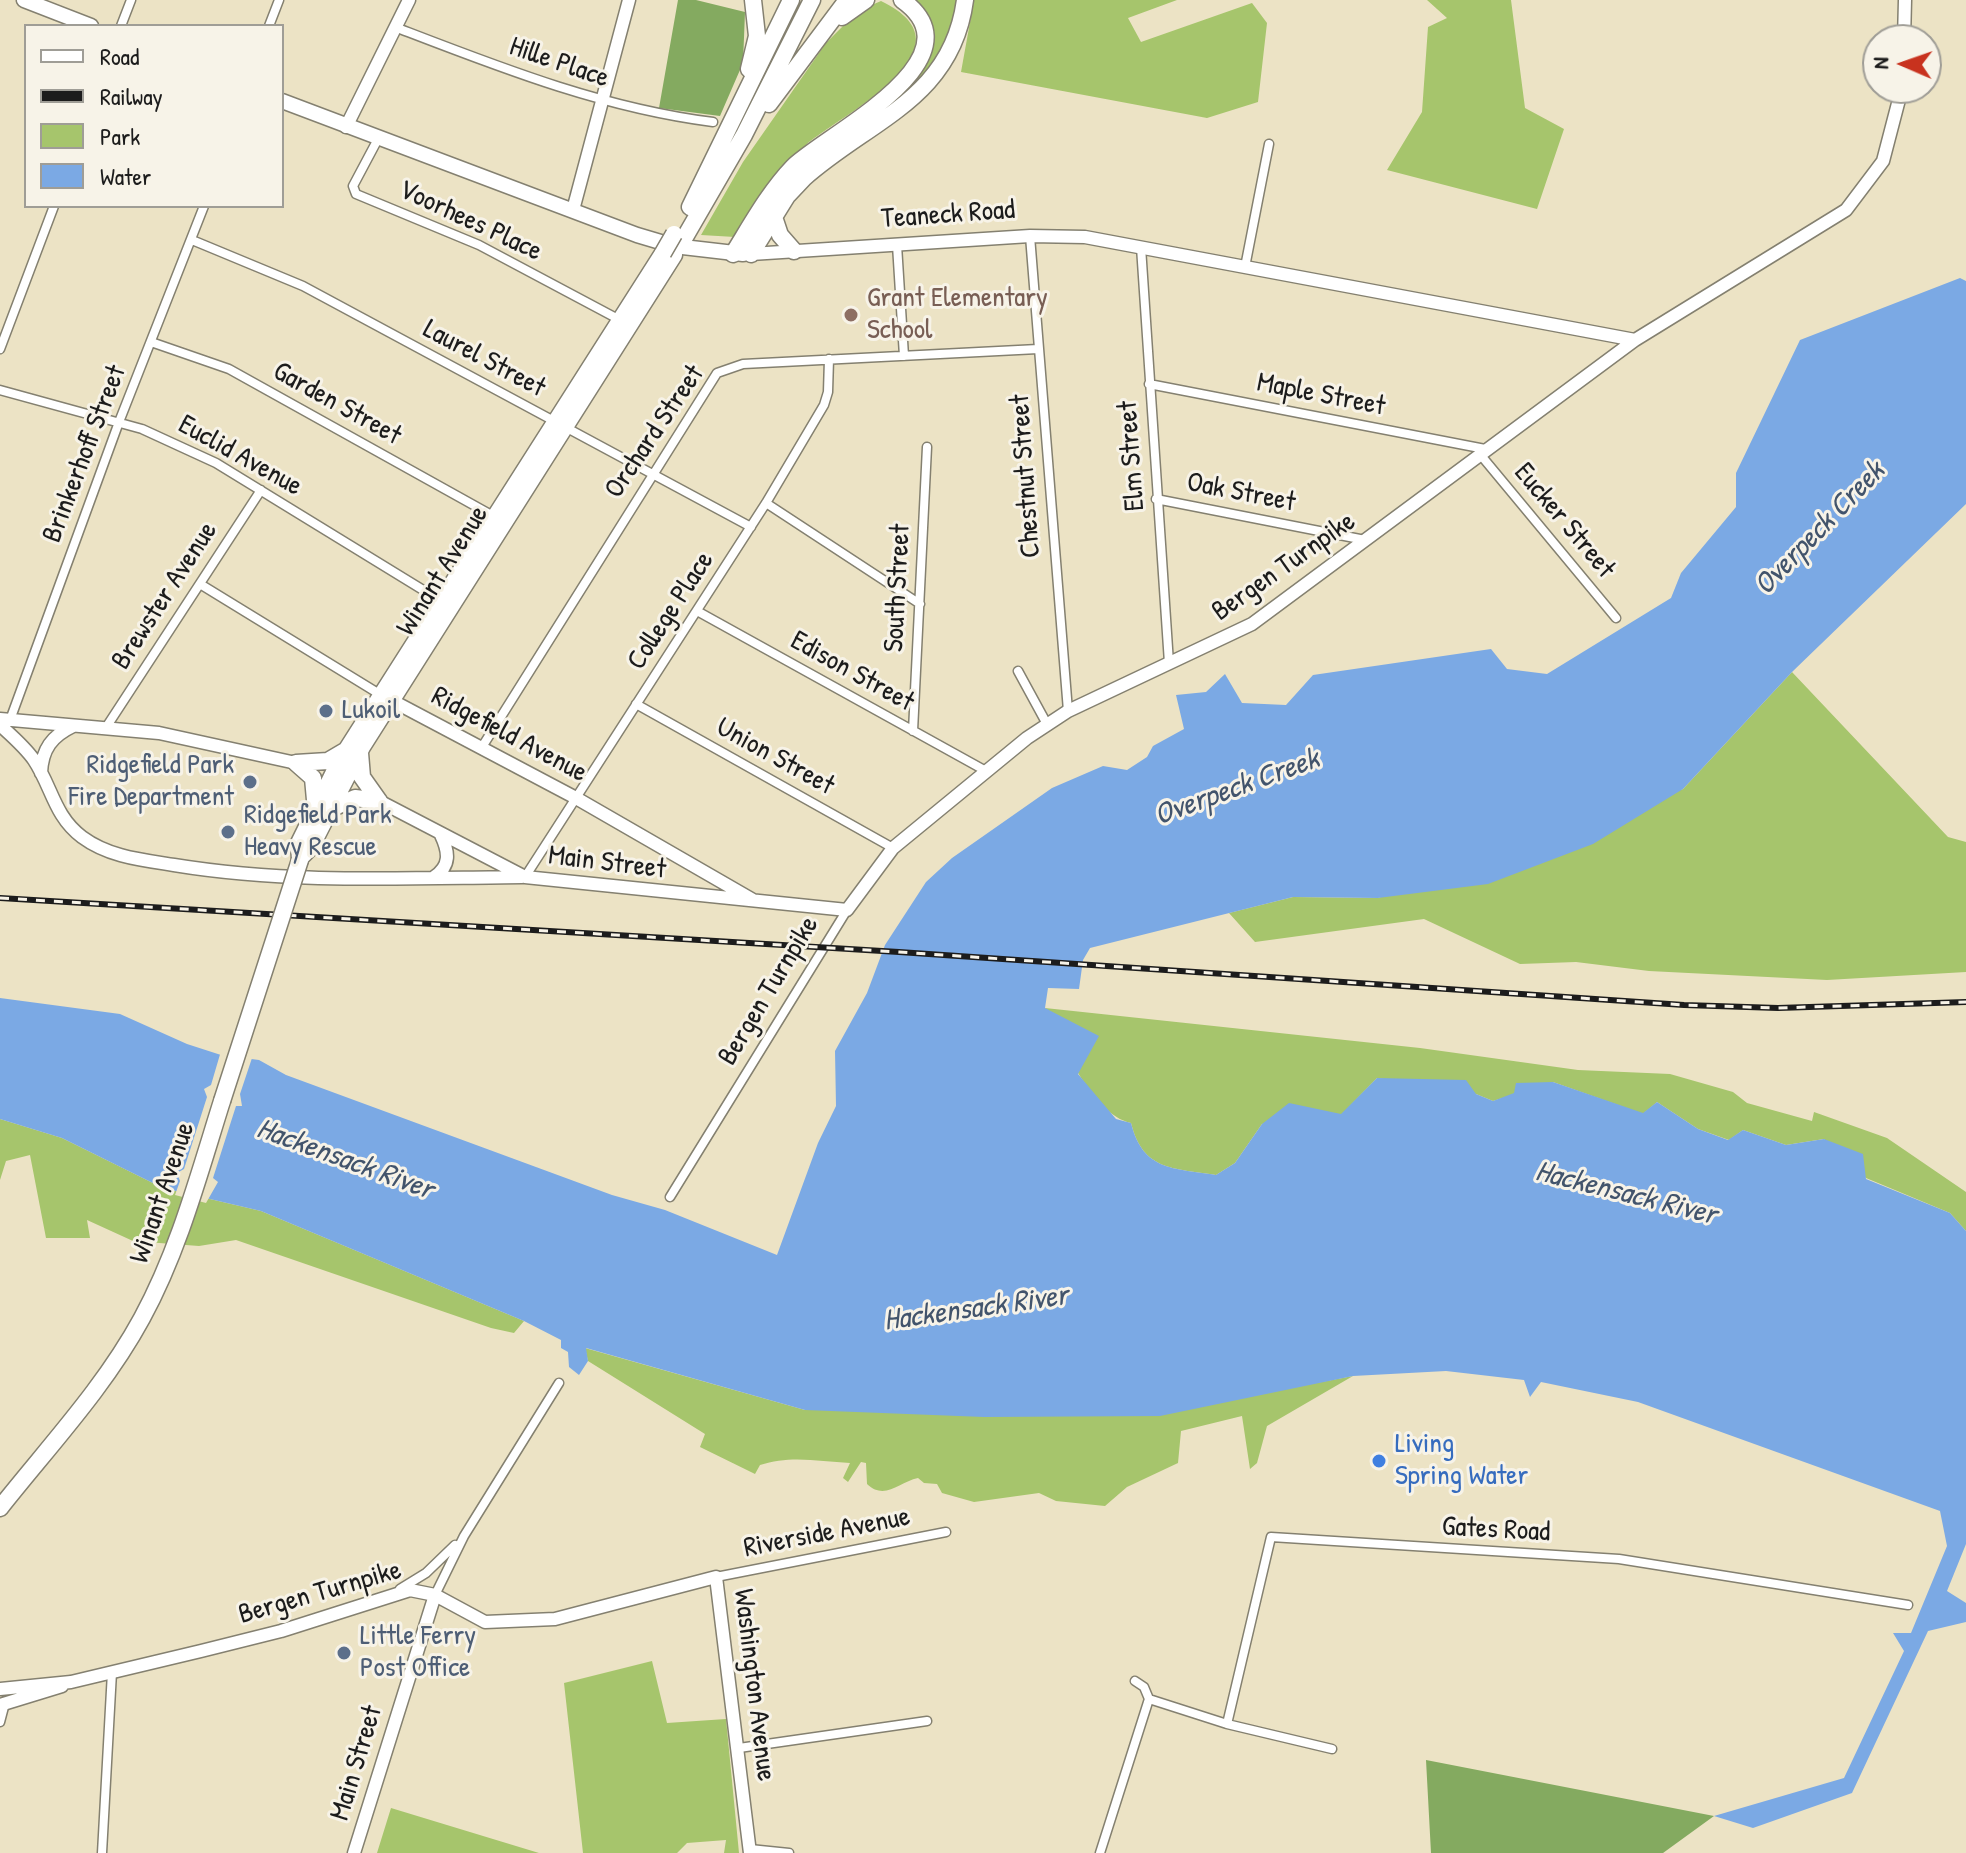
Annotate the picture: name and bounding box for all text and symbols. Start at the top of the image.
legend [24,24,284,208]
north arrow [1862,24,1942,104]
street label: Hille Place [505,30,613,96]
text: Road [100,40,139,72]
text: N [1865,57,1895,70]
text: Railway [100,80,163,112]
text: Park [100,120,140,152]
text: Water [100,160,151,192]
street label: Voorhees Place [393,173,547,269]
street label: Teaneck Road [880,194,1016,236]
place label: Grant Elementary School [867,282,1048,348]
marker: Grant Elementary School [842,306,860,324]
street label: Laurel Street [417,313,551,405]
street label: Garden Street [267,355,407,453]
street label: Orchard Street [598,359,712,505]
street label: Brinkerhoff Street [36,361,134,547]
street label: Maple Street [1254,366,1388,424]
street label: Chestnut Street [1004,393,1048,559]
street label: Elm Street [1111,400,1153,512]
street label: Euclid Avenue [172,408,308,504]
water label: Overpeck Creek [1747,455,1893,603]
street label: Eucker Street [1506,457,1622,585]
street label: Oak Street [1184,466,1298,520]
street label: Winant Avenue [390,500,496,642]
street label: Bergen Turnpike [1206,505,1362,629]
street label: Brewster Avenue [105,516,225,676]
street label: South Street [878,523,918,653]
street label: College Place [620,546,722,676]
street label: Edison Street [784,624,920,720]
street label: Ridgefield Avenue [425,680,593,790]
place label: Lukoil [342,694,400,728]
marker: Lukoil [317,702,335,720]
street label: Union Street [710,711,840,803]
water label: Overpeck Creek [1150,742,1324,834]
place label: Ridgefield Park Fire Department [69,749,234,815]
marker: Ridgefield Park Fire Department [241,773,259,791]
place label: Ridgefield Park Heavy Rescue [244,799,392,865]
marker: Ridgefield Park Heavy Rescue [219,823,237,841]
street label: Main Street [546,839,668,887]
street label: Bergen Turnpike [711,911,827,1071]
water label: Hackensack River [252,1111,438,1209]
street label: Winant Avenue [123,1118,203,1268]
water label: Hackensack River [1532,1154,1720,1234]
water label: Hackensack River [882,1278,1070,1340]
place label: Living Spring Water [1395,1428,1528,1494]
marker: Living Spring Water [1370,1452,1388,1470]
street label: Riverside Avenue [741,1500,913,1566]
street label: Gates Road [1441,1510,1551,1550]
street label: Bergen Turnpike [235,1554,405,1632]
street label: Washington Avenue [726,1587,782,1783]
place label: Little Ferry Post Office [360,1620,476,1686]
marker: Little Ferry Post Office [335,1644,353,1662]
street label: Main Street [324,1702,390,1824]

